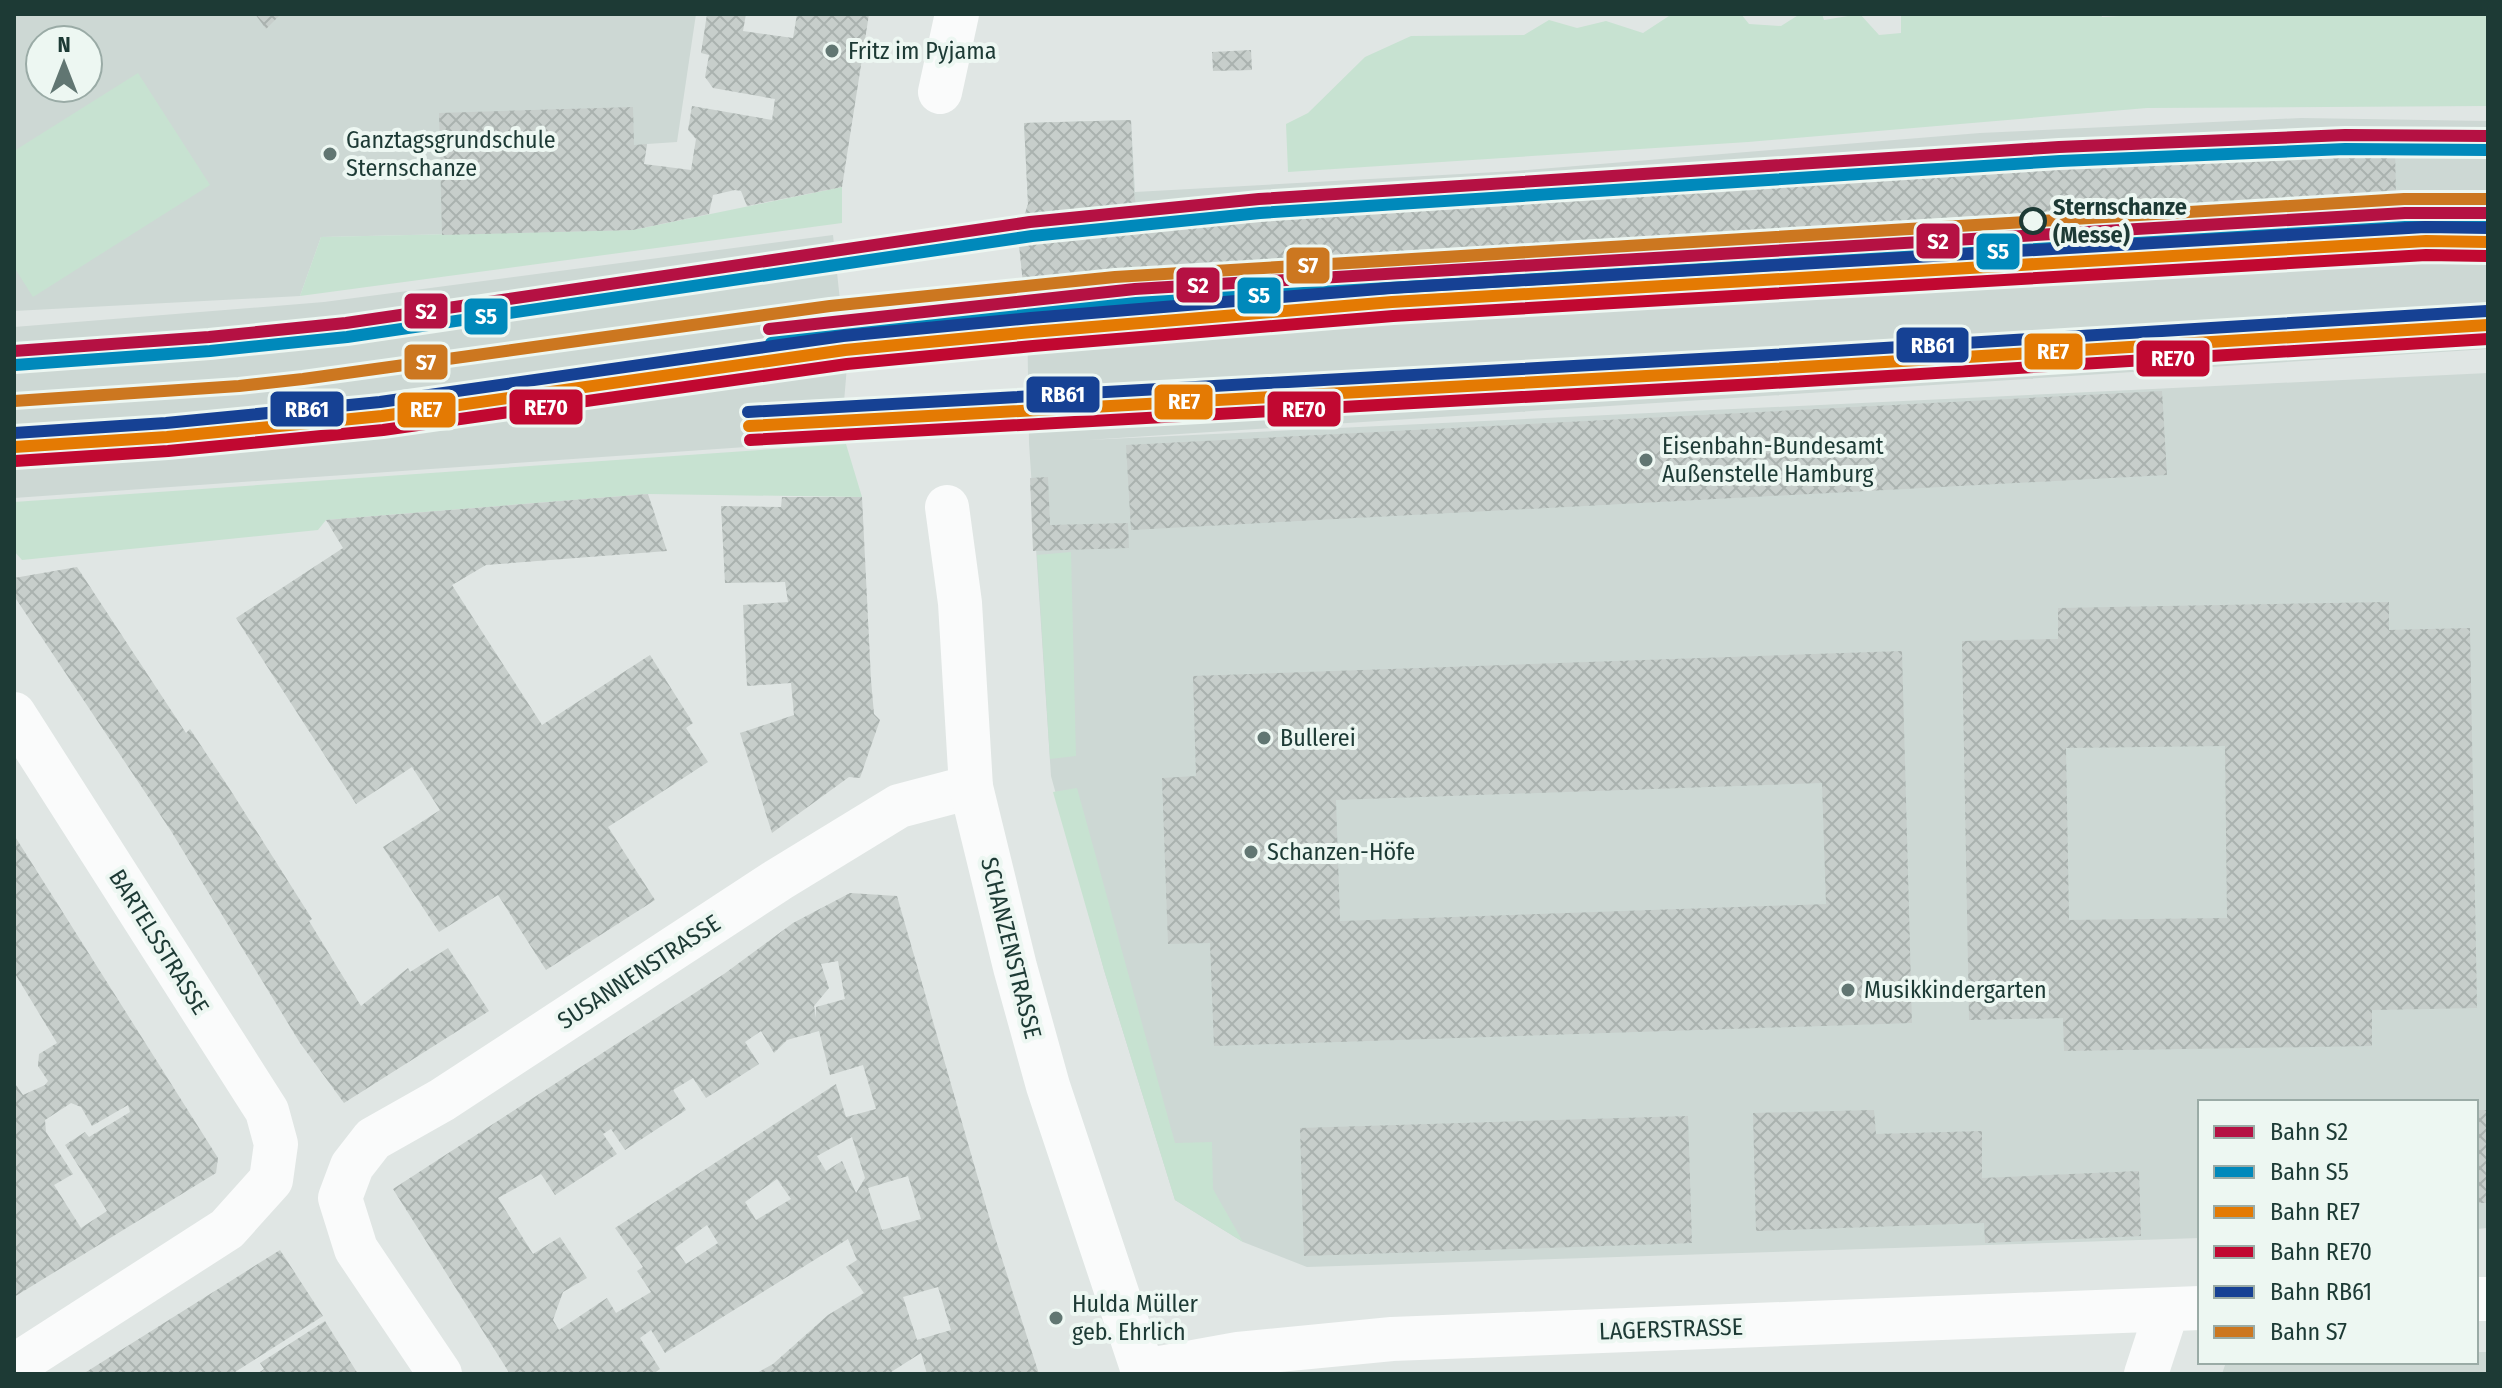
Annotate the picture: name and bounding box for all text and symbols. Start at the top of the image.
north arrow [24,24,104,104]
text: N [57,31,71,58]
place label: Fritz im Pyjama [848,37,996,65]
marker: Fritz im Pyjama [823,42,841,60]
place label: Ganztagsgrundschule Sternschanze [346,126,556,182]
marker: Ganztagsgrundschule Sternschanze [321,145,339,163]
place label: Sternschanze (Messe) [2053,193,2187,249]
marker: Sternschanze (Messe) [2020,208,2046,234]
line badge: S2 [1915,222,1961,260]
text: S2 [1927,228,1949,255]
line badge: S5 [1975,232,2021,271]
text: S5 [1987,238,2009,265]
line badge: S7 [1285,246,1331,285]
text: S7 [1298,252,1319,279]
line badge: S2 [1175,266,1221,304]
text: S2 [1187,272,1209,299]
line badge: S5 [1236,276,1282,315]
text: S5 [1248,282,1270,309]
line badge: S2 [403,292,449,330]
line badge: S5 [463,297,509,336]
text: S2 [415,298,437,325]
text: S5 [475,303,497,330]
line badge: RB61 [1895,326,1970,364]
text: RB61 [1911,332,1955,359]
line badge: RE7 [2023,332,2084,371]
text: RE7 [2037,338,2070,365]
line badge: RE70 [2135,339,2211,378]
line badge: S7 [403,343,449,381]
text: RE70 [2151,345,2195,372]
text: S7 [416,349,437,376]
line badge: RB61 [1025,375,1101,414]
text: RB61 [1041,381,1085,408]
line badge: RE7 [1153,383,1214,421]
line badge: RE70 [508,388,584,426]
text: RE7 [1168,388,1201,415]
line badge: RB61 [269,390,345,428]
line badge: RE70 [1266,390,1342,428]
line badge: RE7 [396,391,457,429]
text: RE70 [524,394,568,421]
text: RB61 [285,396,329,423]
text: RE7 [410,396,443,423]
text: RE70 [1282,396,1326,423]
place label: Eisenbahn-Bundesamt Außenstelle Hamburg [1662,432,1884,488]
marker: Eisenbahn-Bundesamt Außenstelle Hamburg [1637,451,1655,469]
place label: Bullerei [1280,724,1356,752]
marker: Bullerei [1255,729,1273,747]
place label: Schanzen-Höfe [1267,838,1415,866]
marker: Schanzen-Höfe [1242,843,1260,861]
street label: SCHANZENSTRASSE [975,854,1047,1042]
street label: BARTELSSTRASSE [103,864,215,1020]
street label: SUSANNENSTRASSE [552,909,726,1035]
place label: Musikkindergarten [1864,976,2047,1004]
marker: Musikkindergarten [1839,981,1857,999]
legend [2198,1100,2478,1364]
text: Bahn S2 [2270,1118,2348,1146]
text: Bahn S5 [2270,1158,2349,1186]
text: Bahn RE7 [2270,1198,2360,1226]
text: Bahn RE70 [2270,1238,2372,1266]
text: Bahn RB61 [2270,1278,2372,1306]
place label: Hulda Müller geb. Ehrlich [1072,1290,1199,1346]
marker: Hulda Müller geb. Ehrlich [1047,1309,1065,1327]
street label: LAGERSTRASSE [1599,1312,1743,1346]
text: Bahn S7 [2270,1318,2347,1346]

